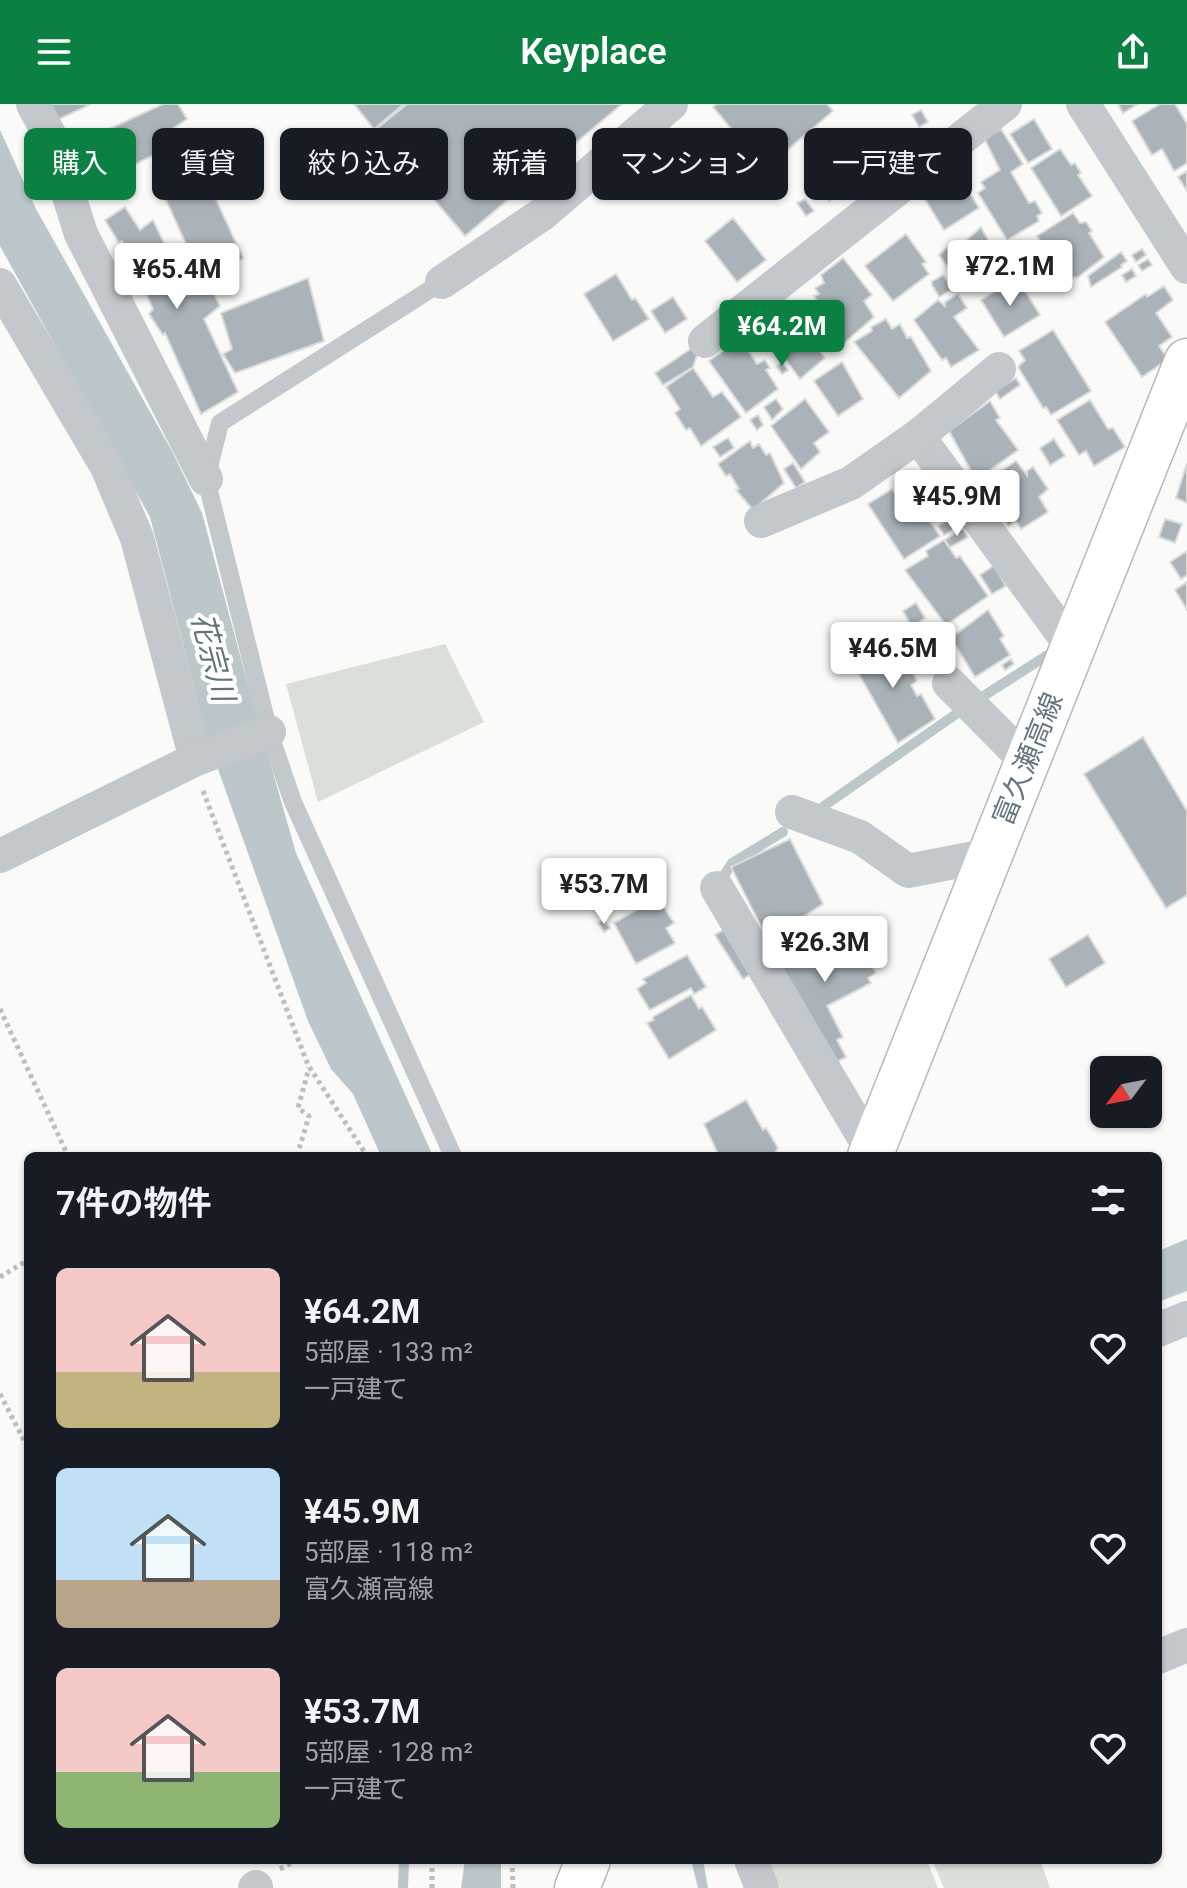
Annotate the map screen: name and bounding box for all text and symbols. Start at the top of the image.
icon: menu [32,30,76,74]
icon: share [1111,30,1155,74]
text: Keyplace [520,31,667,73]
chip: 購入 [24,128,136,200]
chip: 賃貸 [152,128,264,200]
chip: 絞り込み [280,128,448,200]
chip: 新着 [464,128,576,200]
chip: マンション [592,128,788,200]
chip: 一戸建て [804,128,972,200]
pin: ¥72.1M [945,240,1075,308]
pin: ¥65.4M [112,243,242,311]
text: ¥72.1M [966,251,1055,281]
text: ¥65.4M [133,254,222,284]
pin: ¥64.2M [717,300,847,368]
text: ¥64.2M [738,311,827,341]
pin: ¥45.9M [892,470,1022,538]
text: ¥45.9M [913,481,1002,511]
water label: 花宗川 [184,609,242,708]
pin: ¥46.5M [828,622,958,690]
text: ¥46.5M [849,633,938,663]
street label: 富久瀬高線 [986,688,1070,830]
pin: ¥53.7M [539,858,669,926]
text: ¥53.7M [560,869,649,899]
pin: ¥26.3M [760,916,890,984]
text: ¥26.3M [781,927,870,957]
north arrow [1090,1056,1162,1128]
map controls [1090,1056,1162,1128]
icon: filters [1086,1178,1130,1222]
text: 7件の物件 [56,1183,212,1223]
text: ¥64.2M [304,1291,420,1331]
icon: home [120,1300,216,1396]
icon: heart [1086,1326,1130,1370]
text: 5部屋 · 133 m² [304,1337,473,1367]
text: 一戸建て [304,1374,408,1404]
text: ¥45.9M [304,1491,420,1531]
icon: home [120,1500,216,1596]
icon: heart [1086,1526,1130,1570]
text: 5部屋 · 118 m² [304,1537,473,1567]
text: 富久瀬高線 [304,1574,434,1604]
text: ¥53.7M [304,1691,420,1731]
icon: home [120,1700,216,1796]
icon: heart [1086,1726,1130,1770]
text: 5部屋 · 128 m² [304,1737,473,1767]
text: 一戸建て [304,1774,408,1804]

